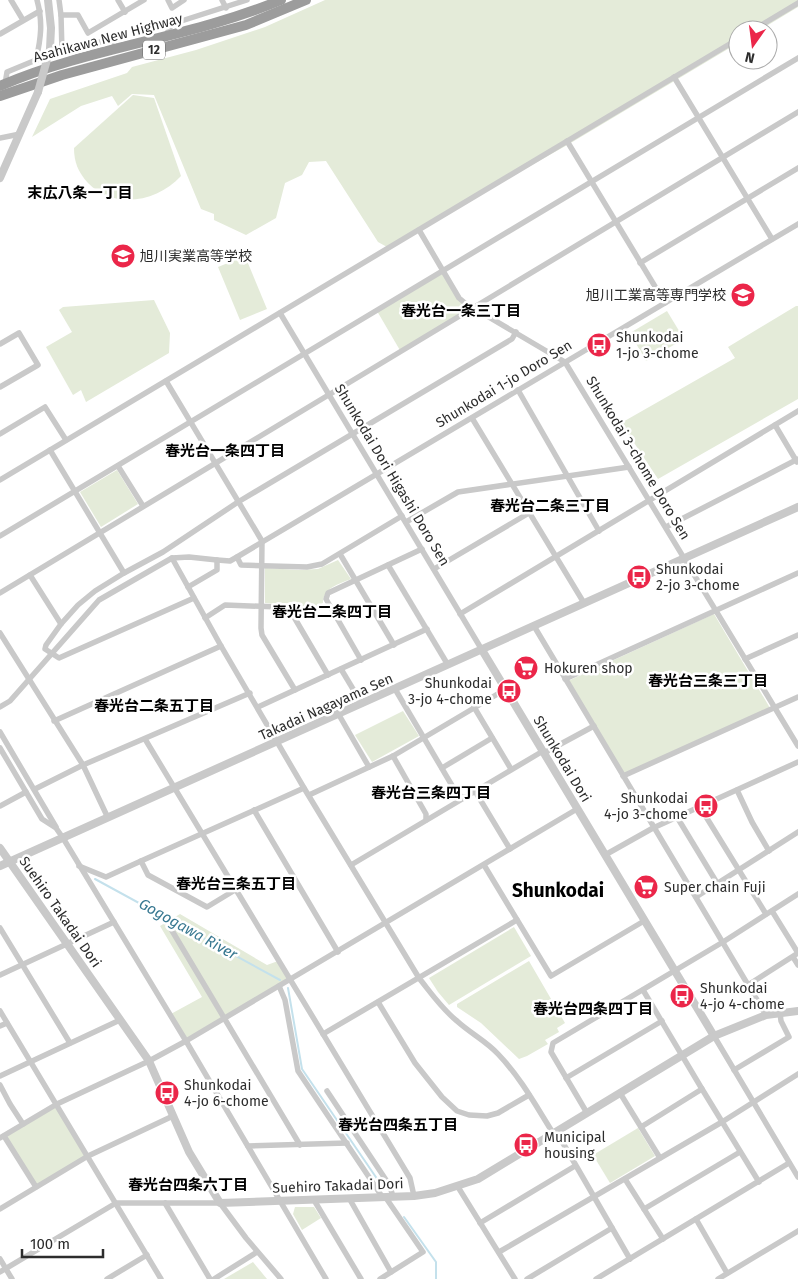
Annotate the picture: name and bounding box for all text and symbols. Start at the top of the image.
street label: Asahikawa New Highway [31,10,185,66]
north arrow [728,20,778,70]
road number: 12 [143,40,165,60]
text: N [743,48,757,67]
district label: 末広八条一丁目 [27,184,133,202]
school or university icon: 旭川実業高等学校 [110,243,136,269]
place label: 旭川実業高等学校 [140,248,252,265]
school or university icon: 旭川工業高等専門学校 [730,282,756,308]
place label: 旭川工業高等専門学校 [586,287,726,304]
district label: 春光台一条三丁目 [401,302,521,320]
place label: Shunkodai 1-jo 3-chome [616,329,699,362]
bus stop icon: Shunkodai 1-jo 3-chome [586,332,612,358]
street label: Shunkodai 1-jo Doro Sen [433,337,575,431]
street label: Shunkodai 3-chome Doro Sen [582,373,694,543]
street label: Shunkodai Dori Higashi Doro Sen [331,381,453,569]
district label: 春光台一条四丁目 [165,442,285,460]
district label: 春光台二条三丁目 [490,497,610,515]
place label: Shunkodai 2-jo 3-chome [656,561,740,594]
bus stop icon: Shunkodai 2-jo 3-chome [626,564,652,590]
district label: 春光台二条四丁目 [272,603,392,621]
supermarket icon: Hokuren shop [513,655,539,681]
place label: Hokuren shop [544,660,633,677]
street label: Takadai Nagayama Sen [256,670,396,744]
district label: 春光台三条三丁目 [648,672,768,690]
place label: Shunkodai 3-jo 4-chome [408,675,492,708]
bus stop icon: Shunkodai 3-jo 4-chome [496,678,522,704]
district label: 春光台二条五丁目 [94,697,214,715]
street label: Shunkodai Dori [530,713,594,805]
district label: 春光台三条四丁目 [371,784,491,802]
place label: Shunkodai 4-jo 3-chome [604,790,688,823]
bus stop icon: Shunkodai 4-jo 3-chome [693,793,719,819]
street label: Suehiro Takadai Dori [15,853,105,971]
supermarket icon: Super chain Fuji [633,874,659,900]
district label: 春光台三条五丁目 [176,875,296,893]
district label: Shunkodai [512,879,604,902]
place label: Super chain Fuji [664,879,766,896]
water label: Gogogawa River [136,895,241,964]
place label: Shunkodai 4-jo 4-chome [700,980,785,1013]
bus stop icon: Shunkodai 4-jo 4-chome [669,983,695,1009]
district label: 春光台四条四丁目 [533,1000,653,1018]
place label: Shunkodai 4-jo 6-chome [184,1077,269,1110]
bus stop icon: Shunkodai 4-jo 6-chome [154,1080,180,1106]
district label: 春光台四条五丁目 [338,1116,458,1134]
place label: Municipal housing [544,1129,606,1162]
bus stop icon: Municipal housing [513,1132,539,1158]
street label: Suehiro Takadai Dori [272,1175,404,1197]
district label: 春光台四条六丁目 [128,1176,248,1194]
scale bar [22,1226,104,1258]
text: 100 m [30,1235,70,1253]

